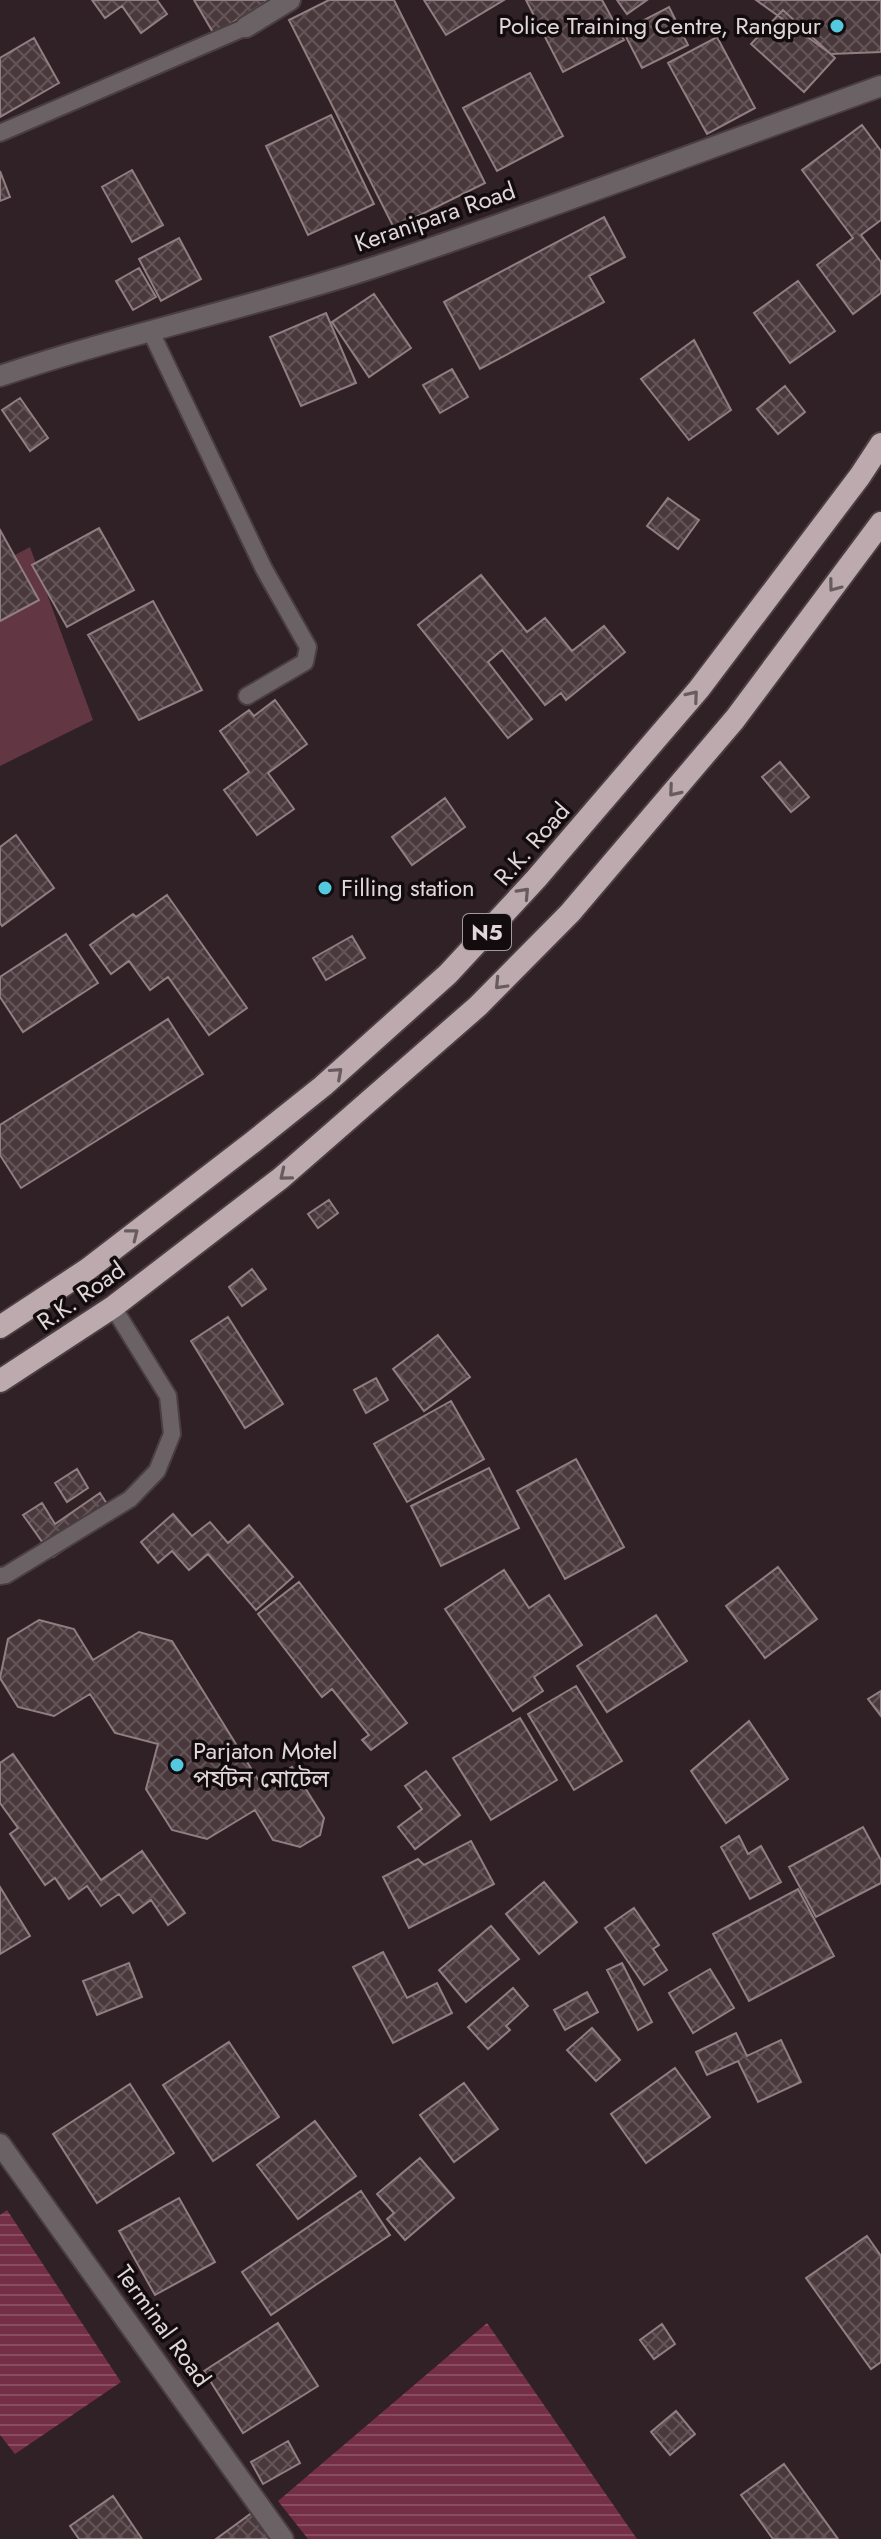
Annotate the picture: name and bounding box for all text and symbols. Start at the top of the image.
place label: Police Training Centre, Rangpur [499,8,822,43]
marker: Police Training Centre, Rangpur [828,17,846,35]
street label: Keranipara Road [350,173,520,260]
one-way arrow [830,577,844,592]
one-way arrow [683,690,698,705]
one-way arrow [669,781,684,796]
street label: R.K. Road [485,794,578,893]
place label: Filling station [341,870,475,905]
marker: Filling station [316,879,334,897]
one-way arrow [514,887,528,902]
road number: N5 [463,914,511,950]
one-way arrow [495,975,510,989]
one-way arrow [328,1068,342,1082]
one-way arrow [280,1165,294,1180]
one-way arrow [124,1230,139,1244]
street label: R.K. Road [30,1252,132,1339]
place label: Parjaton Motel পর্যটন মোটেল [193,1733,338,1796]
marker: Parjaton Motel পর্যটন মোটেল [168,1756,186,1774]
street label: Terminal Road [107,2258,220,2394]

